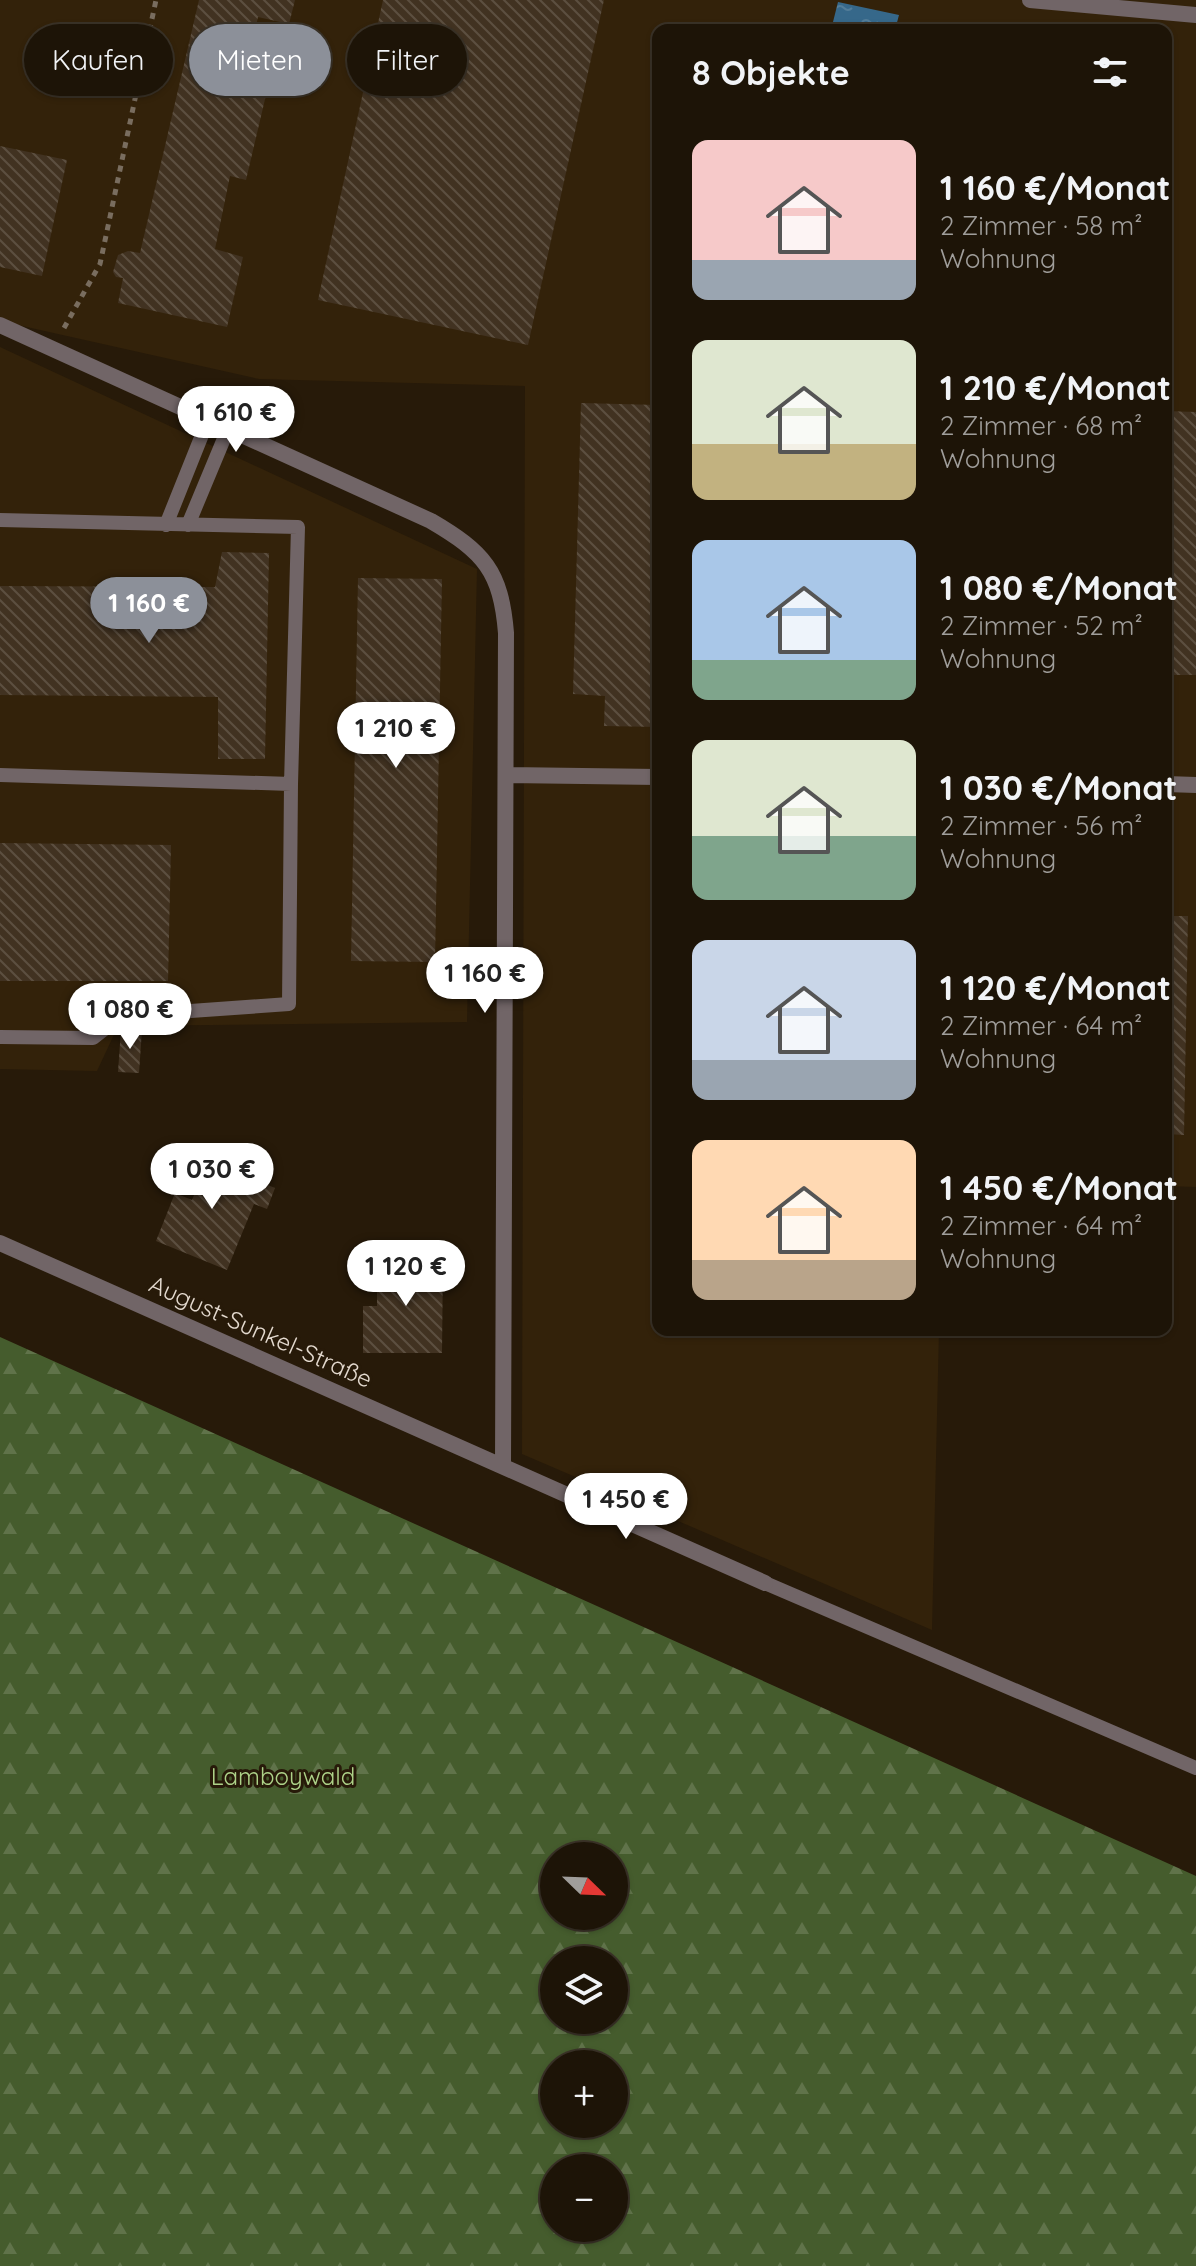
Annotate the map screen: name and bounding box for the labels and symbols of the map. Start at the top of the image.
pin: 1 610 € [162,386,310,454]
pin: 1 160 € [75,577,223,645]
pin: 1 210 € [322,702,470,770]
pin: 1 160 € [411,947,559,1015]
pin: 1 080 € [56,983,204,1051]
pin: 1 030 € [138,1143,286,1211]
pin: 1 120 € [332,1240,480,1308]
street label: August-Sunkel-Straße [145,1268,377,1394]
pin: 1 450 € [552,1473,700,1541]
park label: Lamboywald [211,1761,355,1791]
north arrow [540,1842,628,1930]

